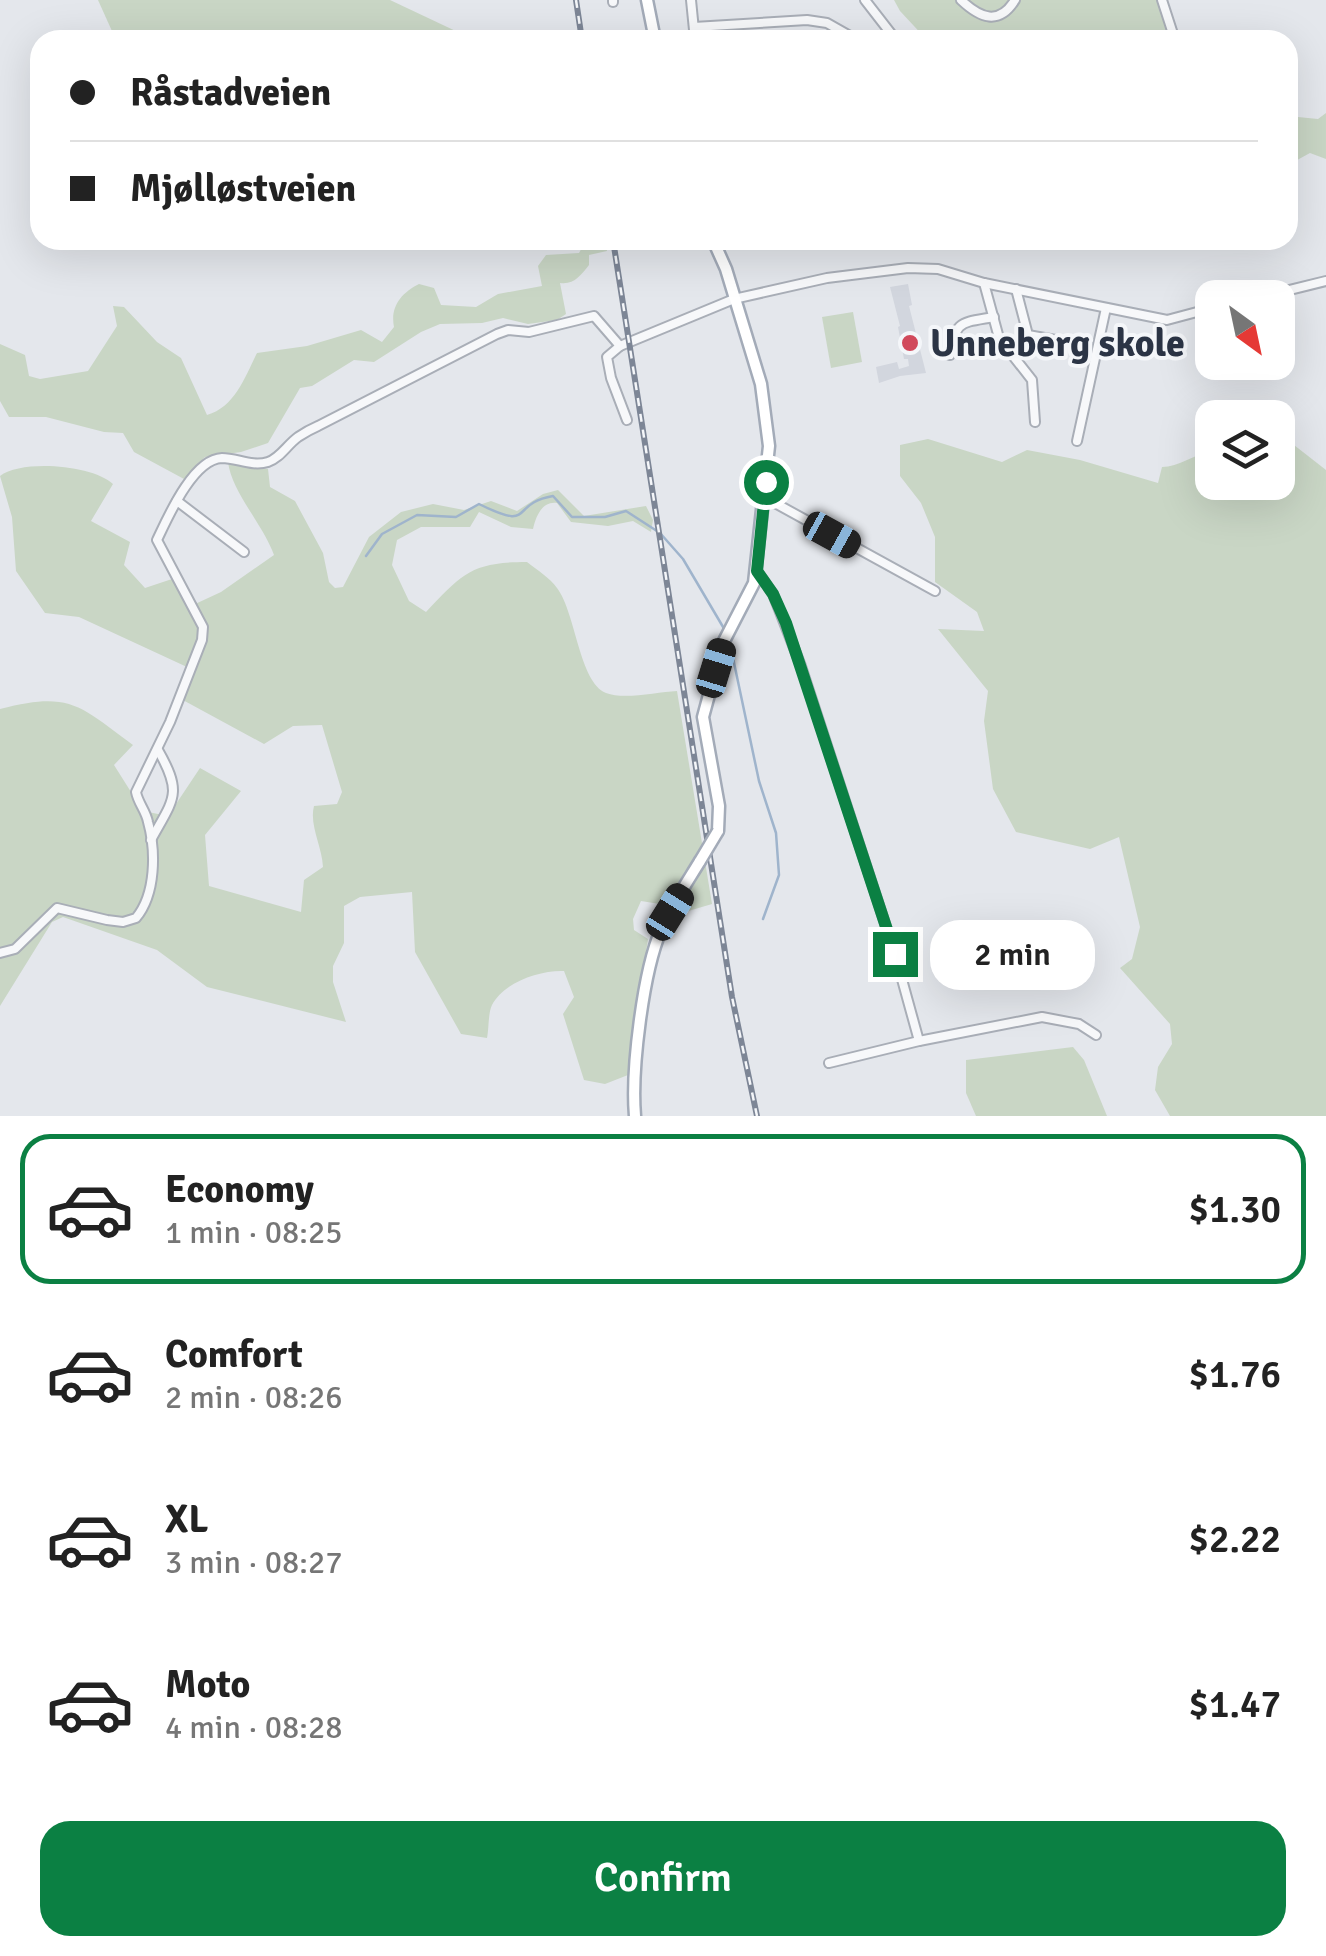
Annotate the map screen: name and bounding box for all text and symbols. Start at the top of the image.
text: Råstadveien [130,69,331,116]
text: Mjølløstveien [130,165,356,212]
north arrow [1195,280,1295,380]
map controls [1195,280,1295,500]
place label: Unneberg skole [930,320,1185,367]
marker: Unneberg skole [899,332,921,354]
button: layers [1195,400,1295,500]
route start [744,460,789,505]
car [798,507,866,563]
car [693,635,739,701]
car [641,879,699,945]
callout: 2 min [930,919,1095,989]
route end [873,932,918,977]
text: 2 min [974,935,1051,974]
icon: car [45,1164,135,1254]
text: Economy [165,1166,314,1213]
text: $1.30 [1188,1186,1281,1233]
text: 1 min · 08:25 [165,1213,343,1252]
icon: car [45,1329,135,1419]
text: Comfort [165,1331,303,1378]
text: $1.76 [1188,1351,1281,1398]
text: 2 min · 08:26 [165,1378,343,1417]
icon: car [45,1494,135,1584]
text: XL [165,1496,208,1543]
text: $2.22 [1188,1516,1281,1563]
text: 3 min · 08:27 [165,1543,343,1582]
icon: car [45,1659,135,1749]
text: Moto [165,1661,250,1708]
text: $1.47 [1188,1681,1281,1728]
text: 4 min · 08:28 [165,1708,343,1747]
button: Confirm [40,1821,1286,1936]

